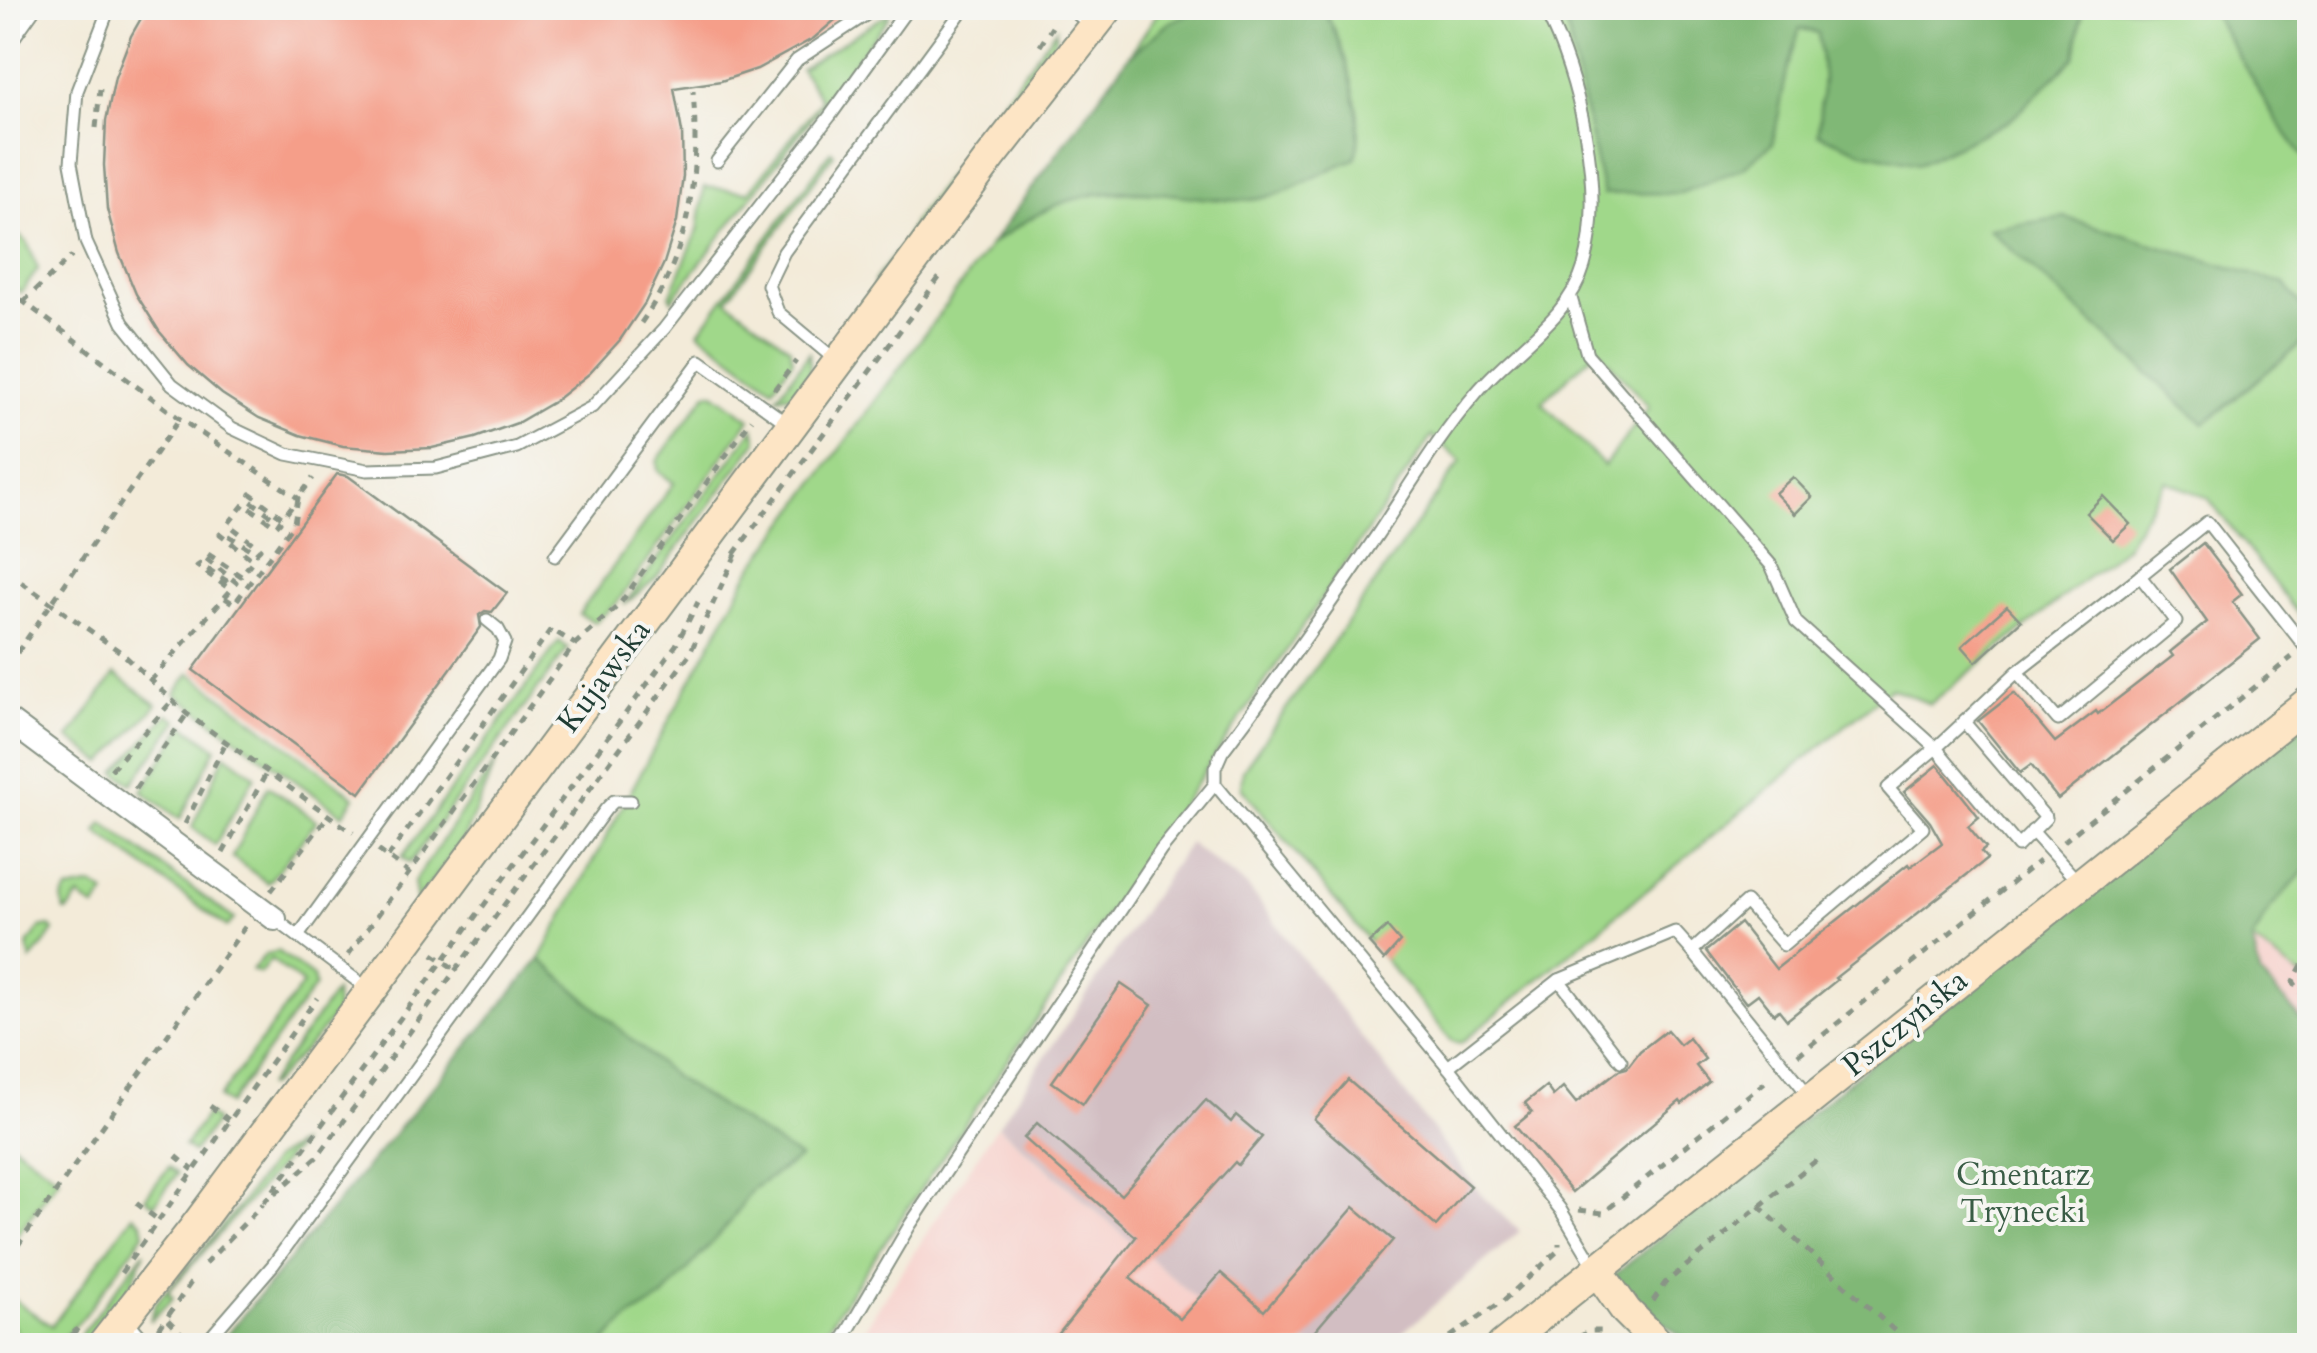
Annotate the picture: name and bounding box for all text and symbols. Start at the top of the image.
street label: Kujawska [547,610,661,742]
street label: Pszczyńska [1833,959,1977,1087]
park label: Cmentarz Trynecki [1956,1153,2090,1234]

